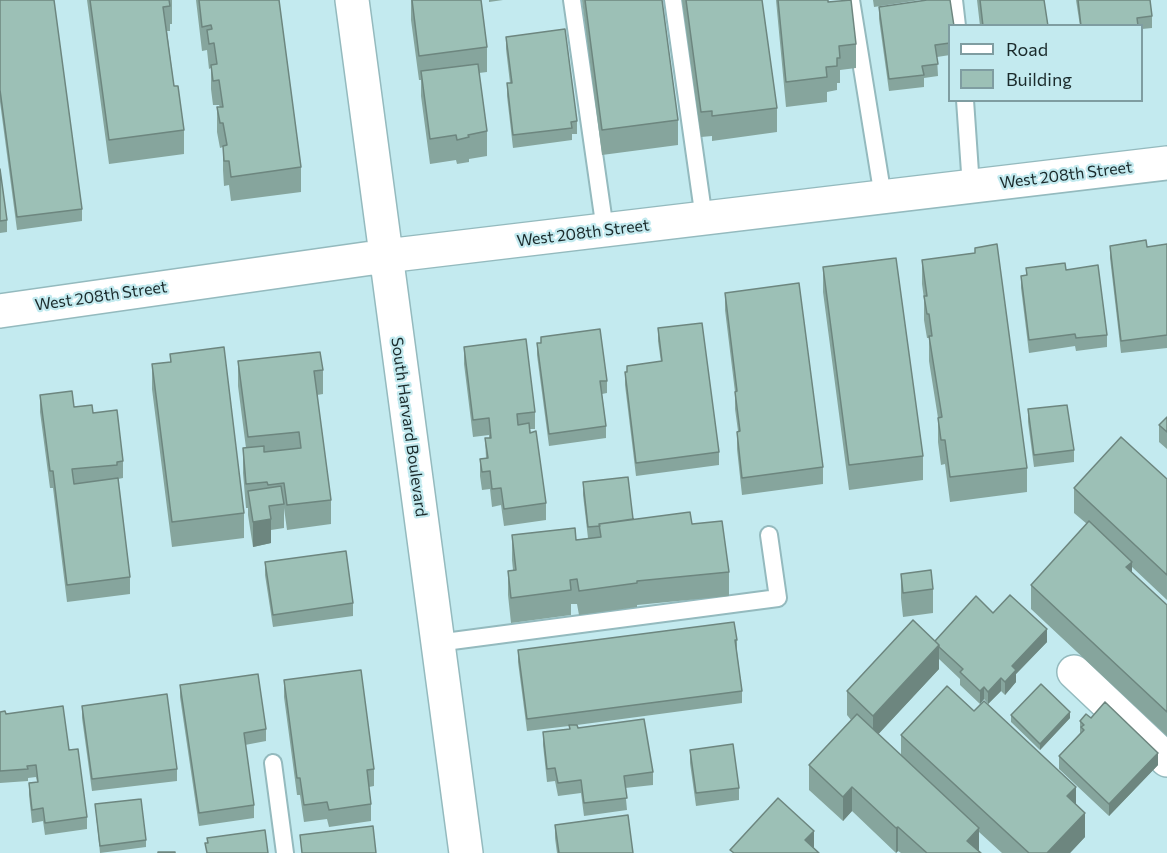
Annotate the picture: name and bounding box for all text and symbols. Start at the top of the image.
legend [948,24,1143,102]
text: Road [1006,38,1048,60]
text: Building [1006,68,1072,90]
street label: West 208th Street [999,157,1133,193]
street label: West 208th Street [516,215,650,251]
street label: West 208th Street [34,277,168,315]
street label: South Harvard Boulevard [387,336,431,518]

